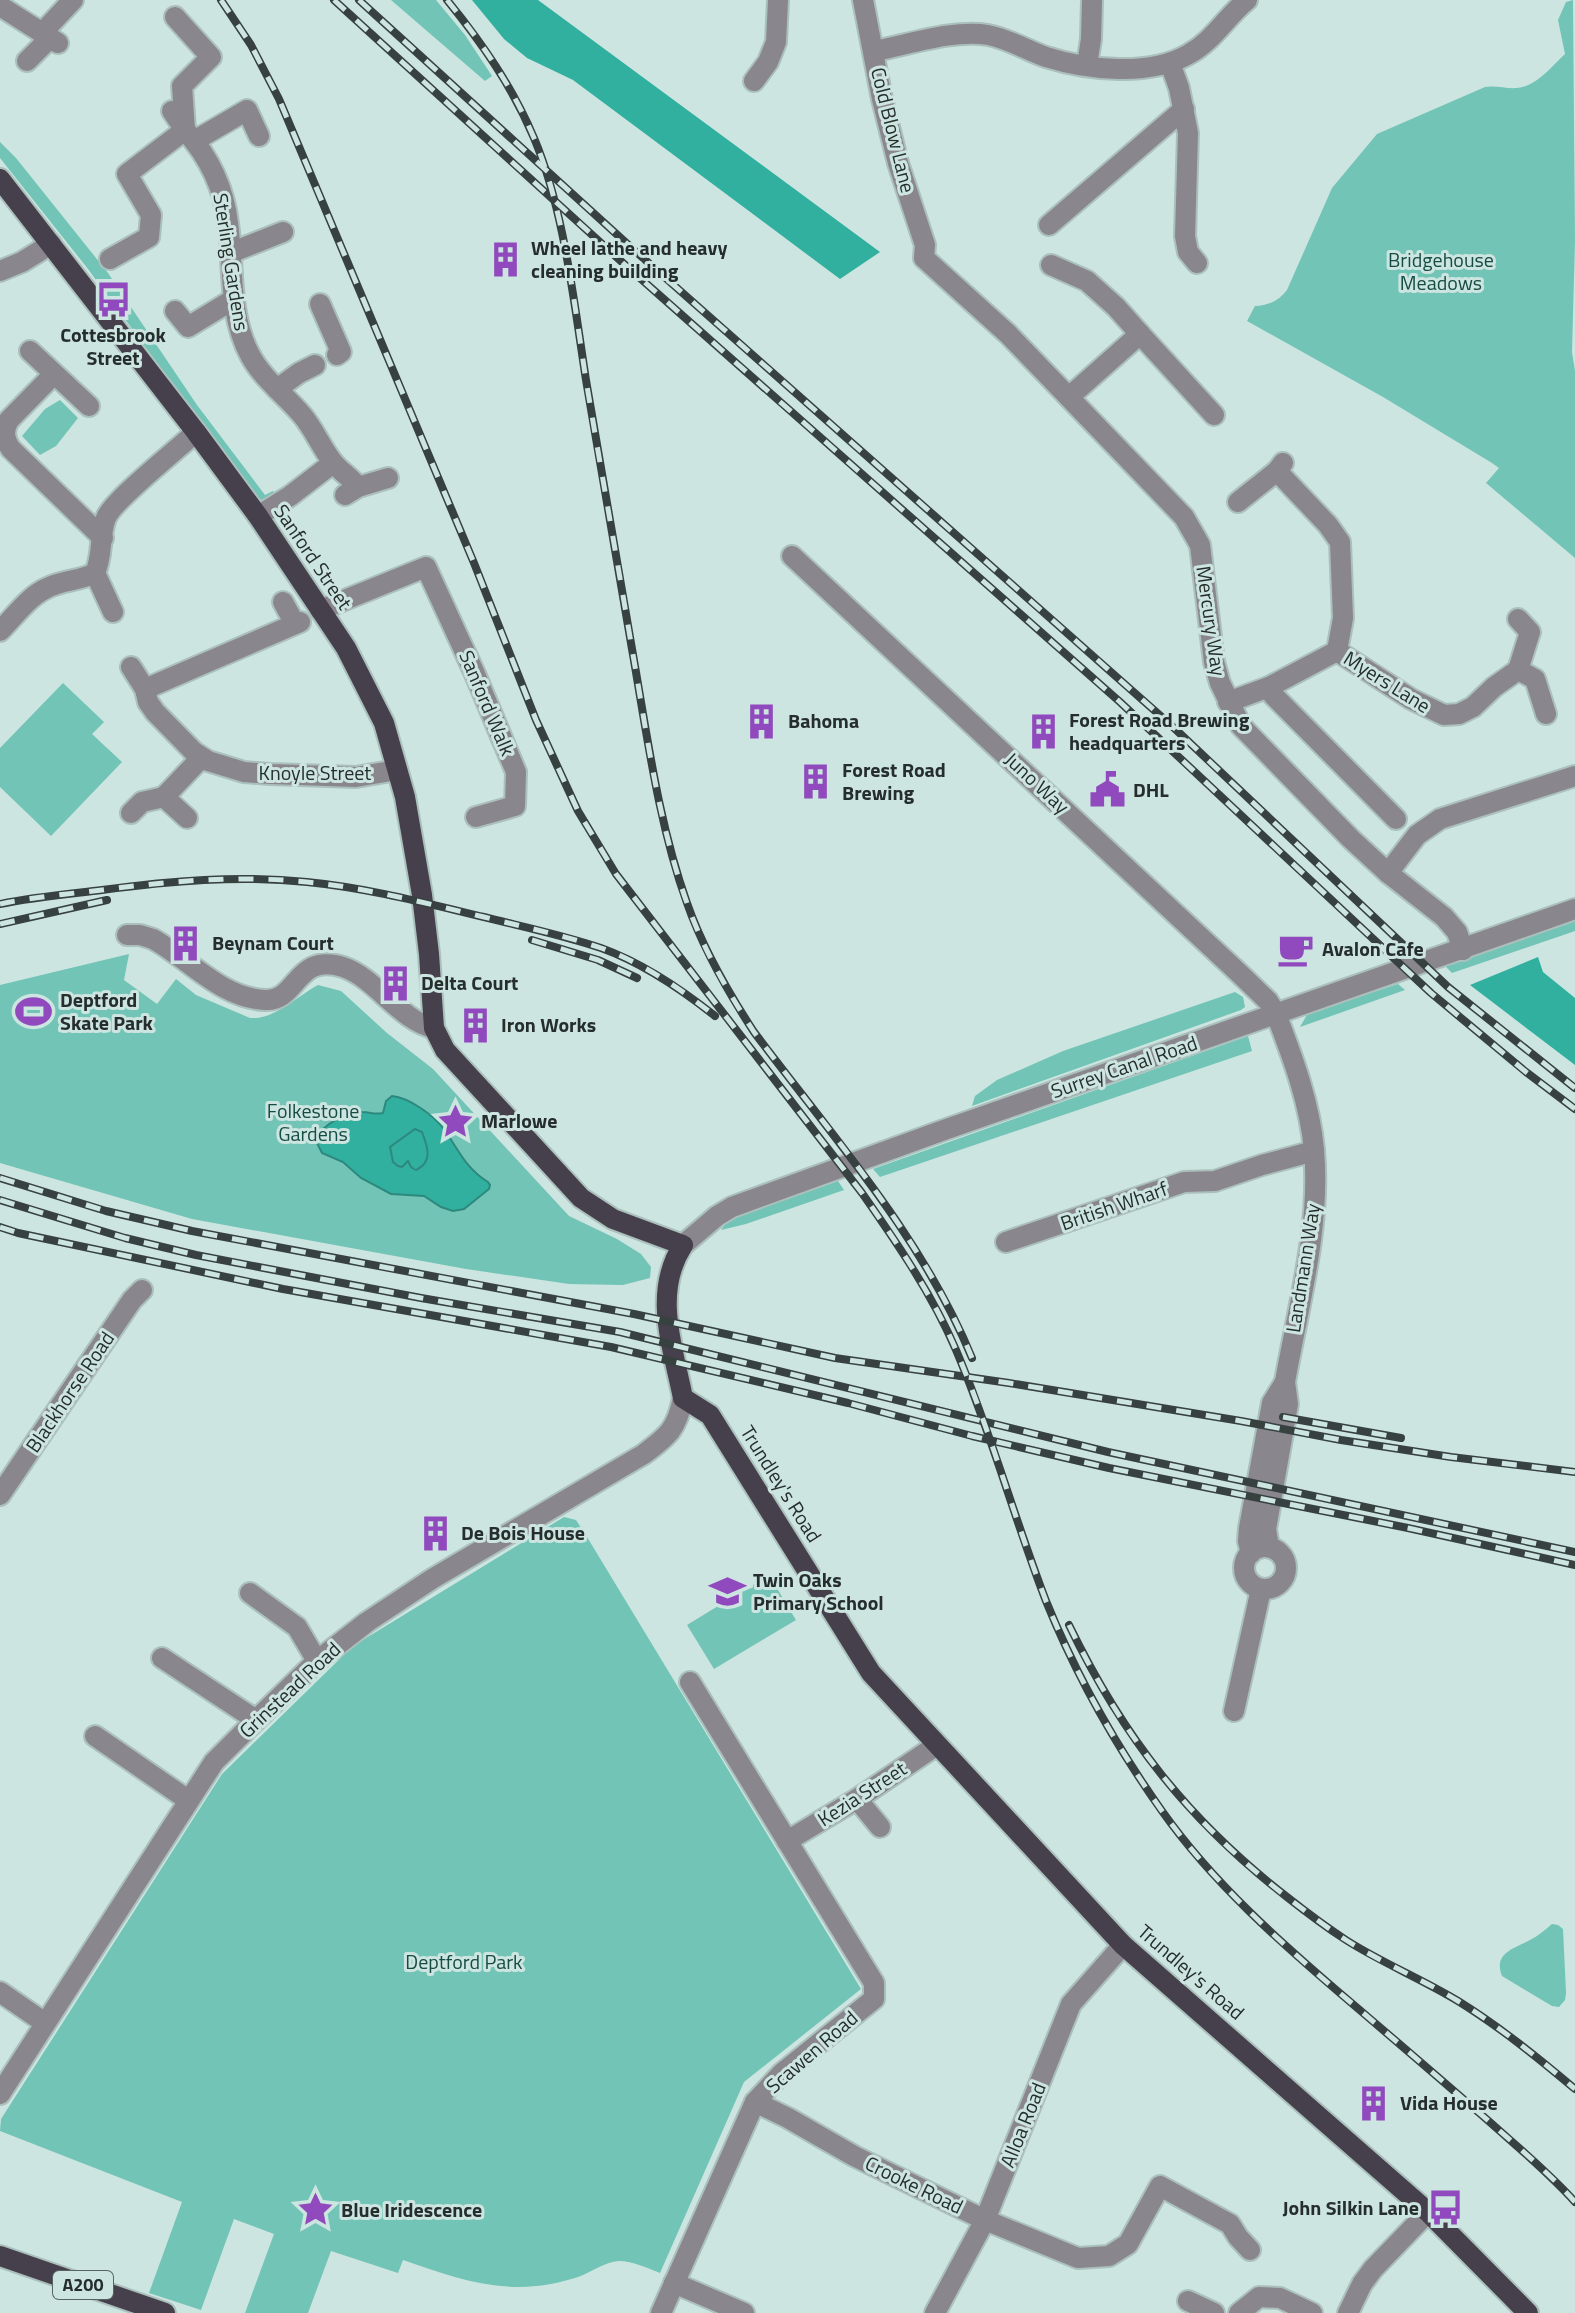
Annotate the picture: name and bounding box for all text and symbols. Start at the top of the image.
street label: Cold Blow Lane [863,64,924,196]
street label: Sterling Gardens [205,191,258,333]
place label: Wheel lathe and heavy cleaning building [531,232,727,286]
building icon: Wheel lathe and heavy cleaning building [486,241,524,279]
park label: Bridgehouse Meadows [1388,244,1494,298]
bus stop icon: Cottesbrook Street [94,281,132,319]
place label: Cottesbrook Street [60,319,166,373]
street label: Sanford Street [267,498,360,616]
street label: Mercury Way [1188,564,1235,678]
street label: Myers Lane [1338,643,1437,721]
street label: Sanford Walk [451,645,524,761]
building icon: Bahoma [743,702,781,740]
place label: Forest Road Brewing headquarters [1069,704,1250,758]
place label: Bahoma [788,705,859,736]
building icon: Forest Road Brewing headquarters [1024,712,1062,750]
street label: Juno Way [998,744,1077,821]
place label: Forest Road Brewing [842,754,946,808]
street label: Knoyle Street [259,757,371,788]
building icon: Forest Road Brewing [797,763,835,801]
public building icon: DHL [1088,771,1126,809]
place label: DHL [1133,774,1169,805]
building icon: Beynam Court [167,924,205,962]
place label: Beynam Court [212,927,334,958]
cafe icon: Avalon Cafe [1277,930,1315,968]
place label: Avalon Cafe [1322,933,1424,964]
building icon: Delta Court [376,964,414,1002]
place label: Delta Court [421,967,518,998]
place label: Deptford Skate Park [60,984,154,1038]
sports icon: Deptford Skate Park [15,992,53,1030]
building icon: Iron Works [456,1006,494,1044]
place label: Iron Works [501,1009,596,1040]
street label: Surrey Canal Road [1046,1027,1201,1106]
park label: Folkestone Gardens [267,1095,359,1149]
place icon: Marlowe [436,1102,474,1140]
place label: Marlowe [481,1105,558,1136]
street label: British Wharf [1056,1173,1172,1238]
street label: Landmann Way [1277,1201,1328,1335]
street label: Blackhorse Road [17,1325,122,1459]
street label: Trundley's Road [733,1419,830,1548]
building icon: De Bois House [416,1514,454,1552]
place label: De Bois House [461,1517,585,1548]
place label: Twin Oaks Primary School [753,1564,884,1618]
school or university icon: Twin Oaks Primary School [708,1572,746,1610]
street label: Grinstead Road [232,1634,347,1745]
street label: Kezia Street [811,1753,912,1834]
street label: Trundley's Road [1131,1916,1252,2027]
park label: Deptford Park [405,1946,523,1977]
street label: Scawen Road [759,2003,865,2100]
street label: Alloa Road [991,2078,1054,2172]
building icon: Vida House [1355,2084,1393,2122]
place label: Vida House [1400,2087,1498,2118]
street label: Crooke Road [860,2147,969,2222]
bus stop icon: John Silkin Lane [1426,2189,1464,2227]
place icon: Blue Iridescence [296,2191,334,2229]
place label: John Silkin Lane [1283,2192,1419,2223]
place label: Blue Iridescence [341,2194,482,2225]
road number: A200 [53,2271,113,2299]

